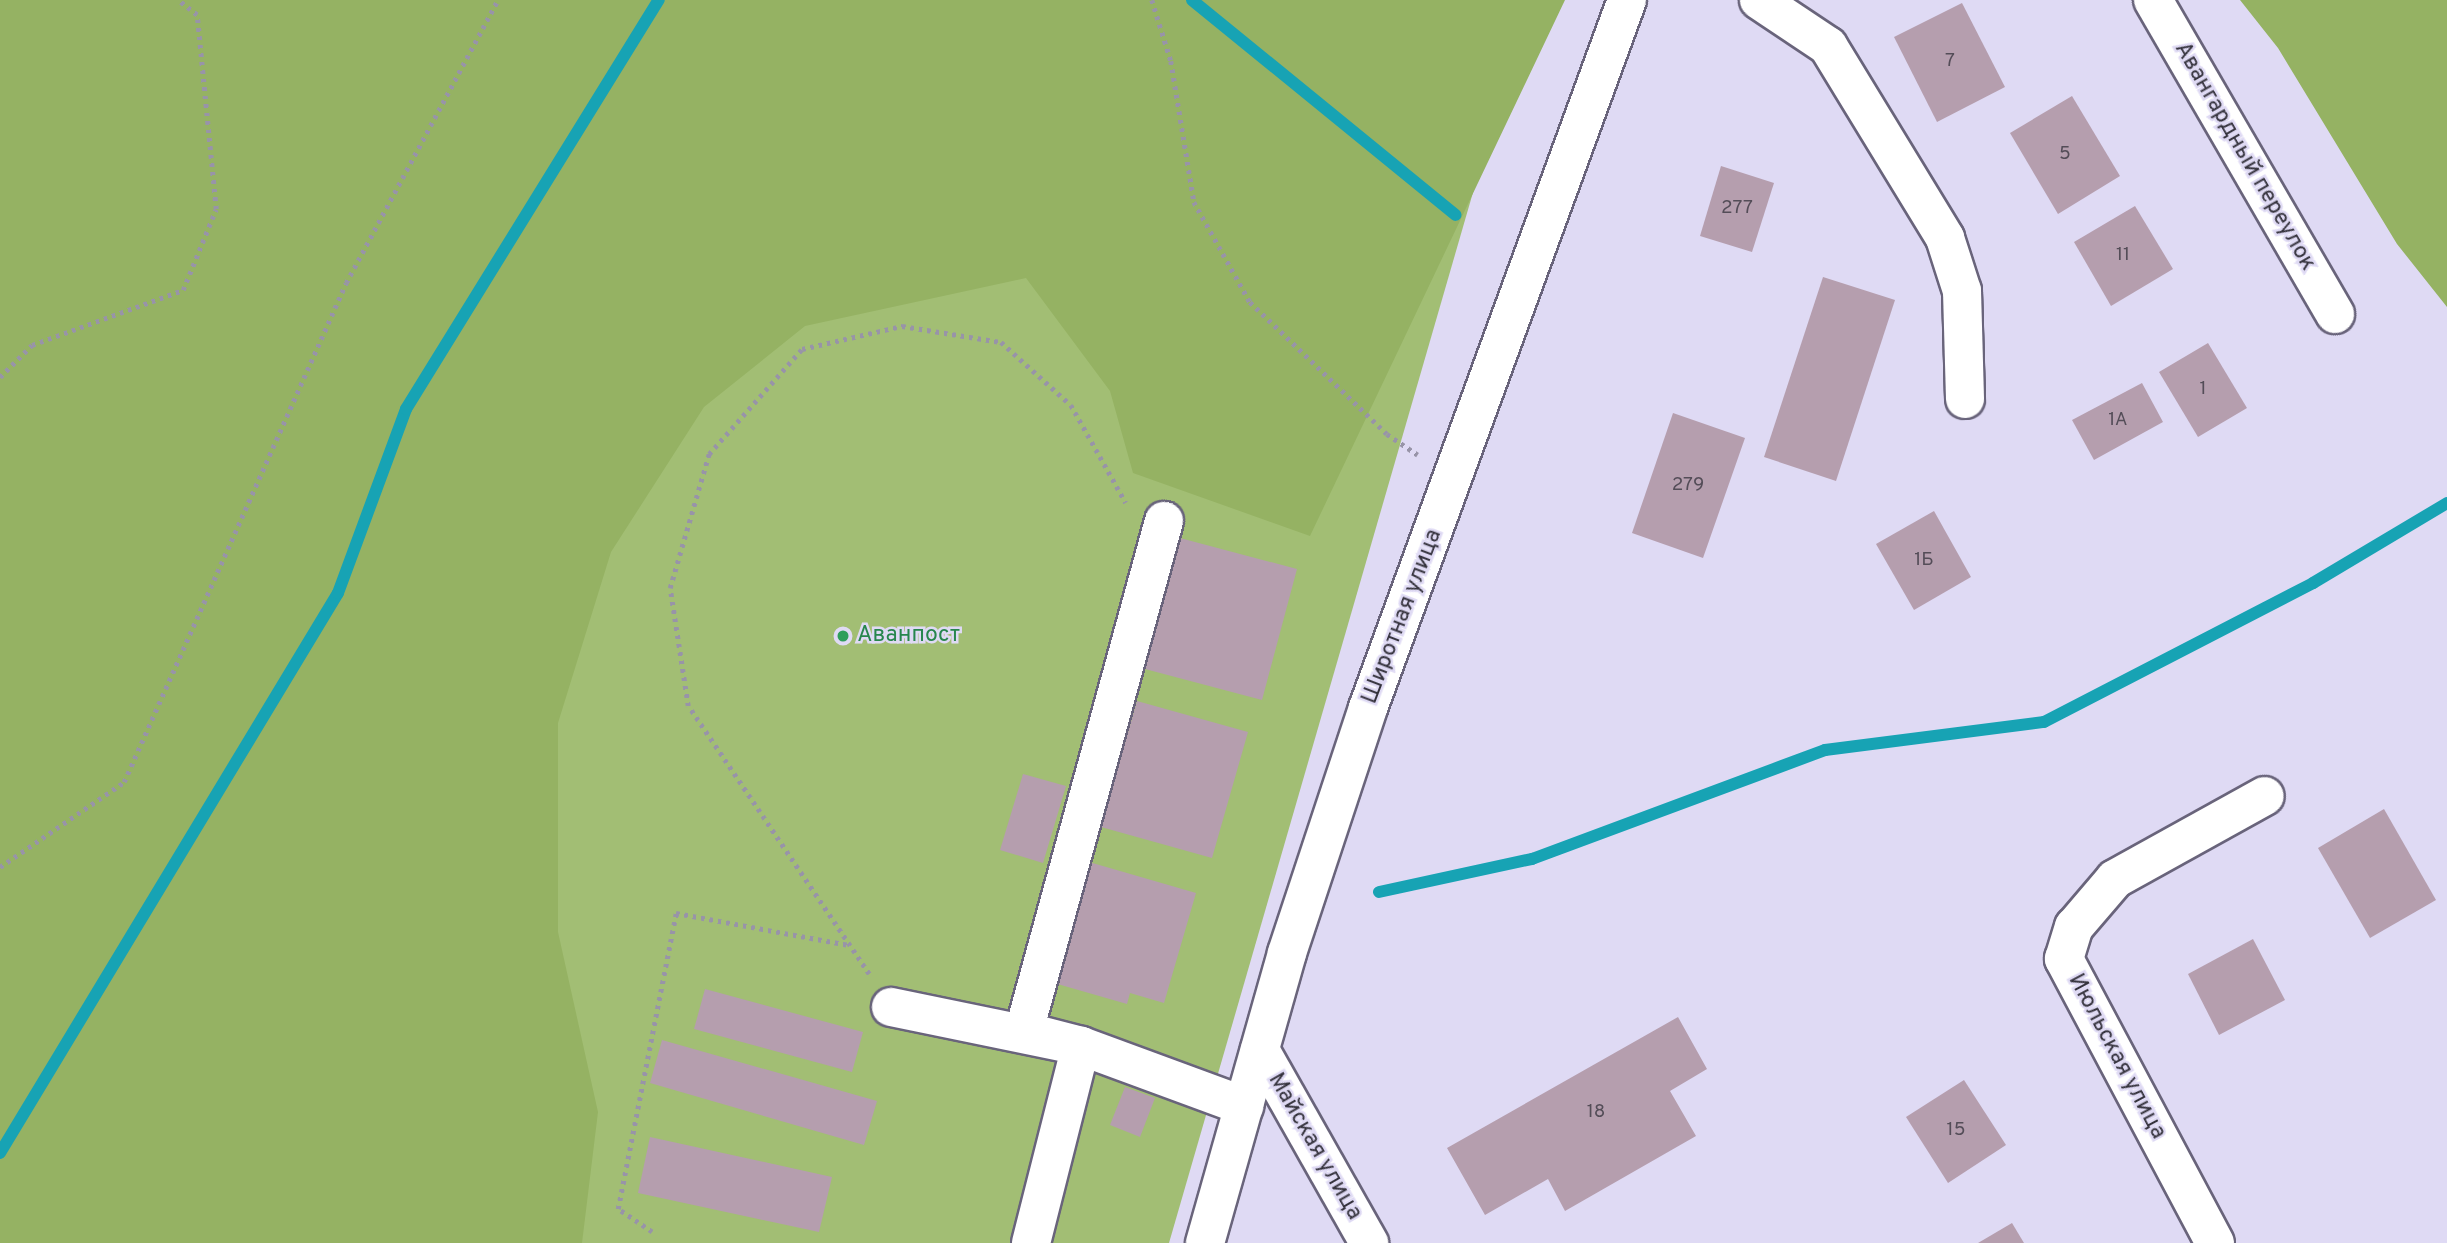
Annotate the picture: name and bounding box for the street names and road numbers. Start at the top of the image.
street label: Авангардный переулок [2167,38,2321,276]
street label: Широтная улица [1357,526,1449,708]
street label: Июльская улица [2061,970,2171,1144]
street label: Майская улица [1261,1069,1367,1225]

